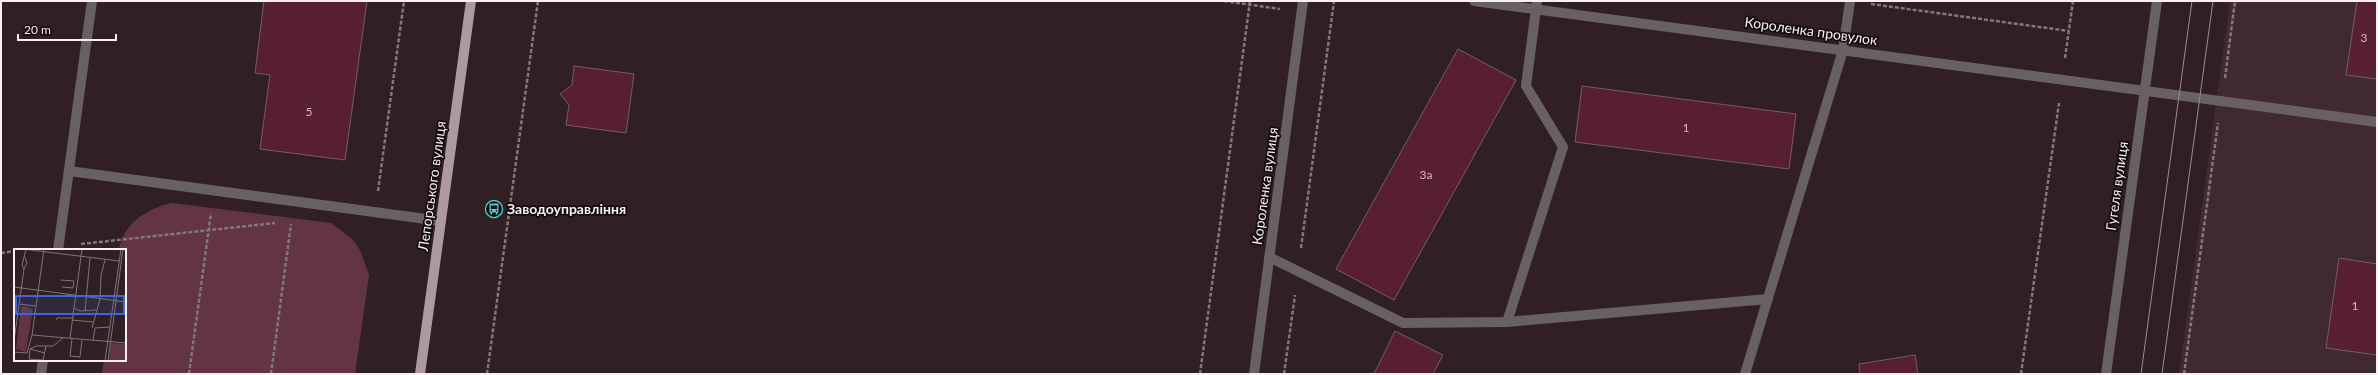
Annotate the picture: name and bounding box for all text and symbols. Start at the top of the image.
street label: Короленка провулок [1744,13,1879,48]
scale bar [18,16,116,42]
text: 20 m [24,22,51,37]
house number: 3 [2361,30,2368,45]
house number: 5 [306,104,313,119]
street label: Лепорського вулиця [414,120,449,253]
house number: 1 [1683,120,1690,135]
street label: Короленка вулиця [1248,126,1281,246]
street label: Гугеля вулиця [2102,140,2131,232]
house number: 3а [1420,167,1432,182]
bus stop icon: Заводоуправління [484,199,504,219]
place label: Заводоуправління [507,200,626,217]
inset map [14,249,126,361]
house number: 1 [2352,298,2359,313]

